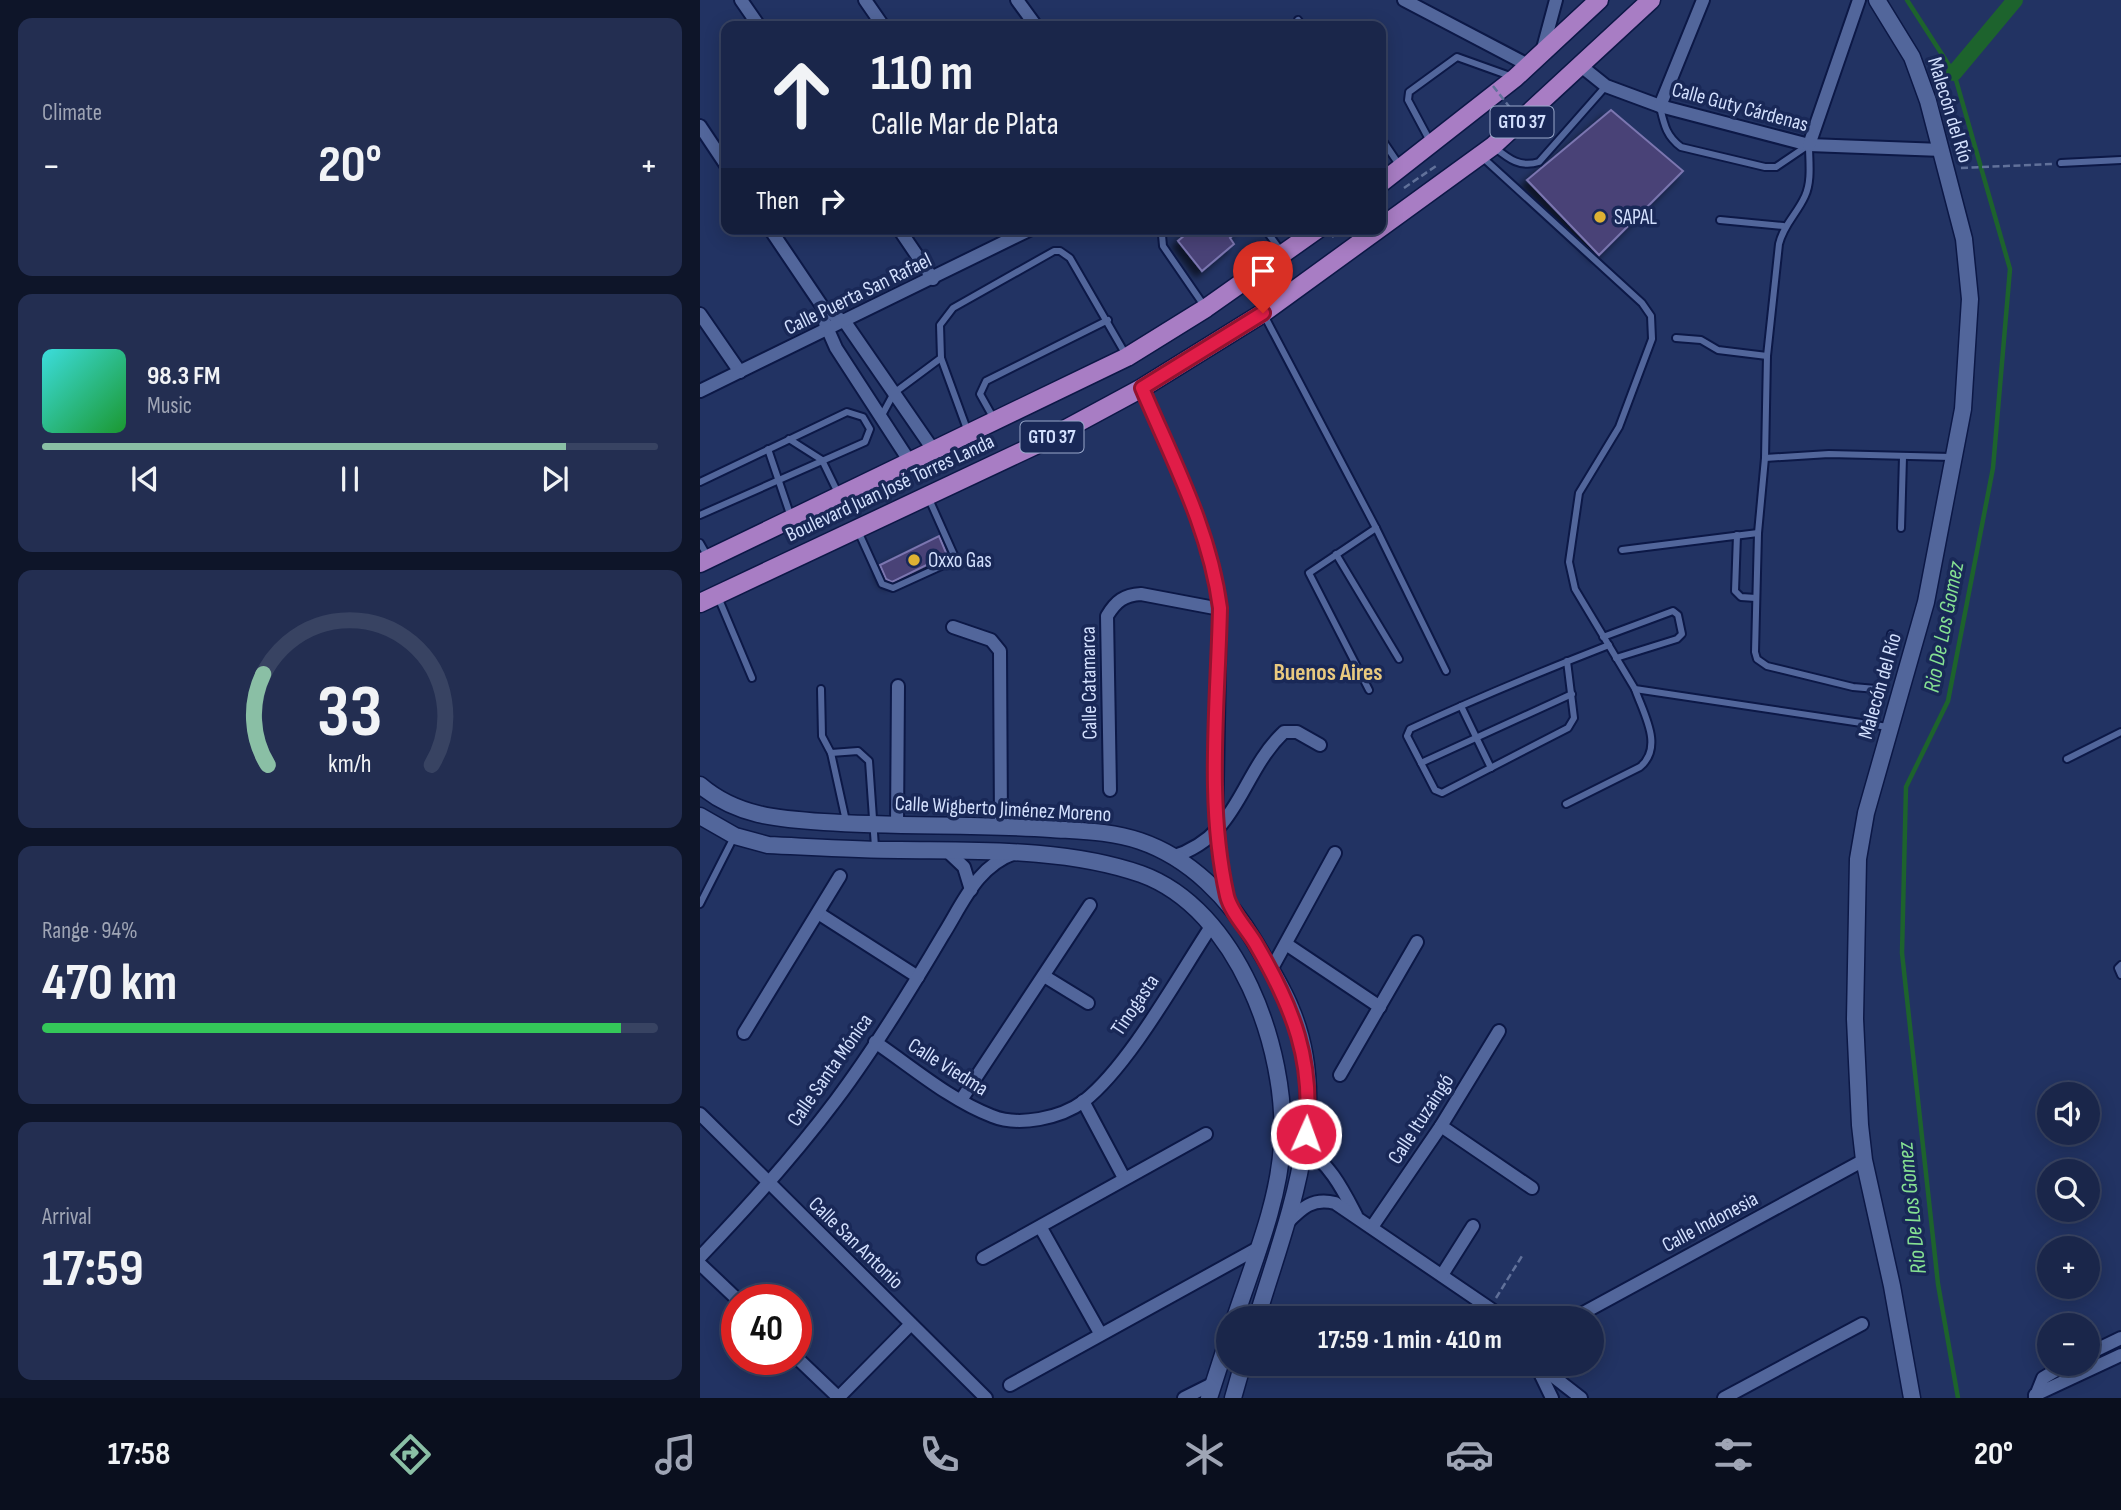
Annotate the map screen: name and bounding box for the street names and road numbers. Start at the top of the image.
street label: Malecón del Río [1922,54,1978,166]
street label: Calle Guty Cárdenas [1669,77,1811,137]
road number: GTO 37 [1490,106,1554,138]
street label: Calle Puerta San Rafael [780,248,936,340]
road number: GTO 37 [1020,422,1084,452]
street label: Boulevard Juan José Torres Landa [782,429,998,547]
street label: Calle Catamarca [1076,626,1102,740]
street label: Malecón del Río [1853,630,1907,742]
street label: Calle Wigberto Jiménez Moreno [894,791,1112,827]
street label: Tinogasta [1106,970,1164,1040]
street label: Calle Santa Mónica [782,1009,878,1131]
street label: Calle Viedma [903,1033,993,1101]
street label: Calle Ituzaingó [1383,1069,1459,1169]
street label: Calle Indonesia [1658,1186,1762,1258]
street label: Calle San Antonio [803,1192,909,1294]

